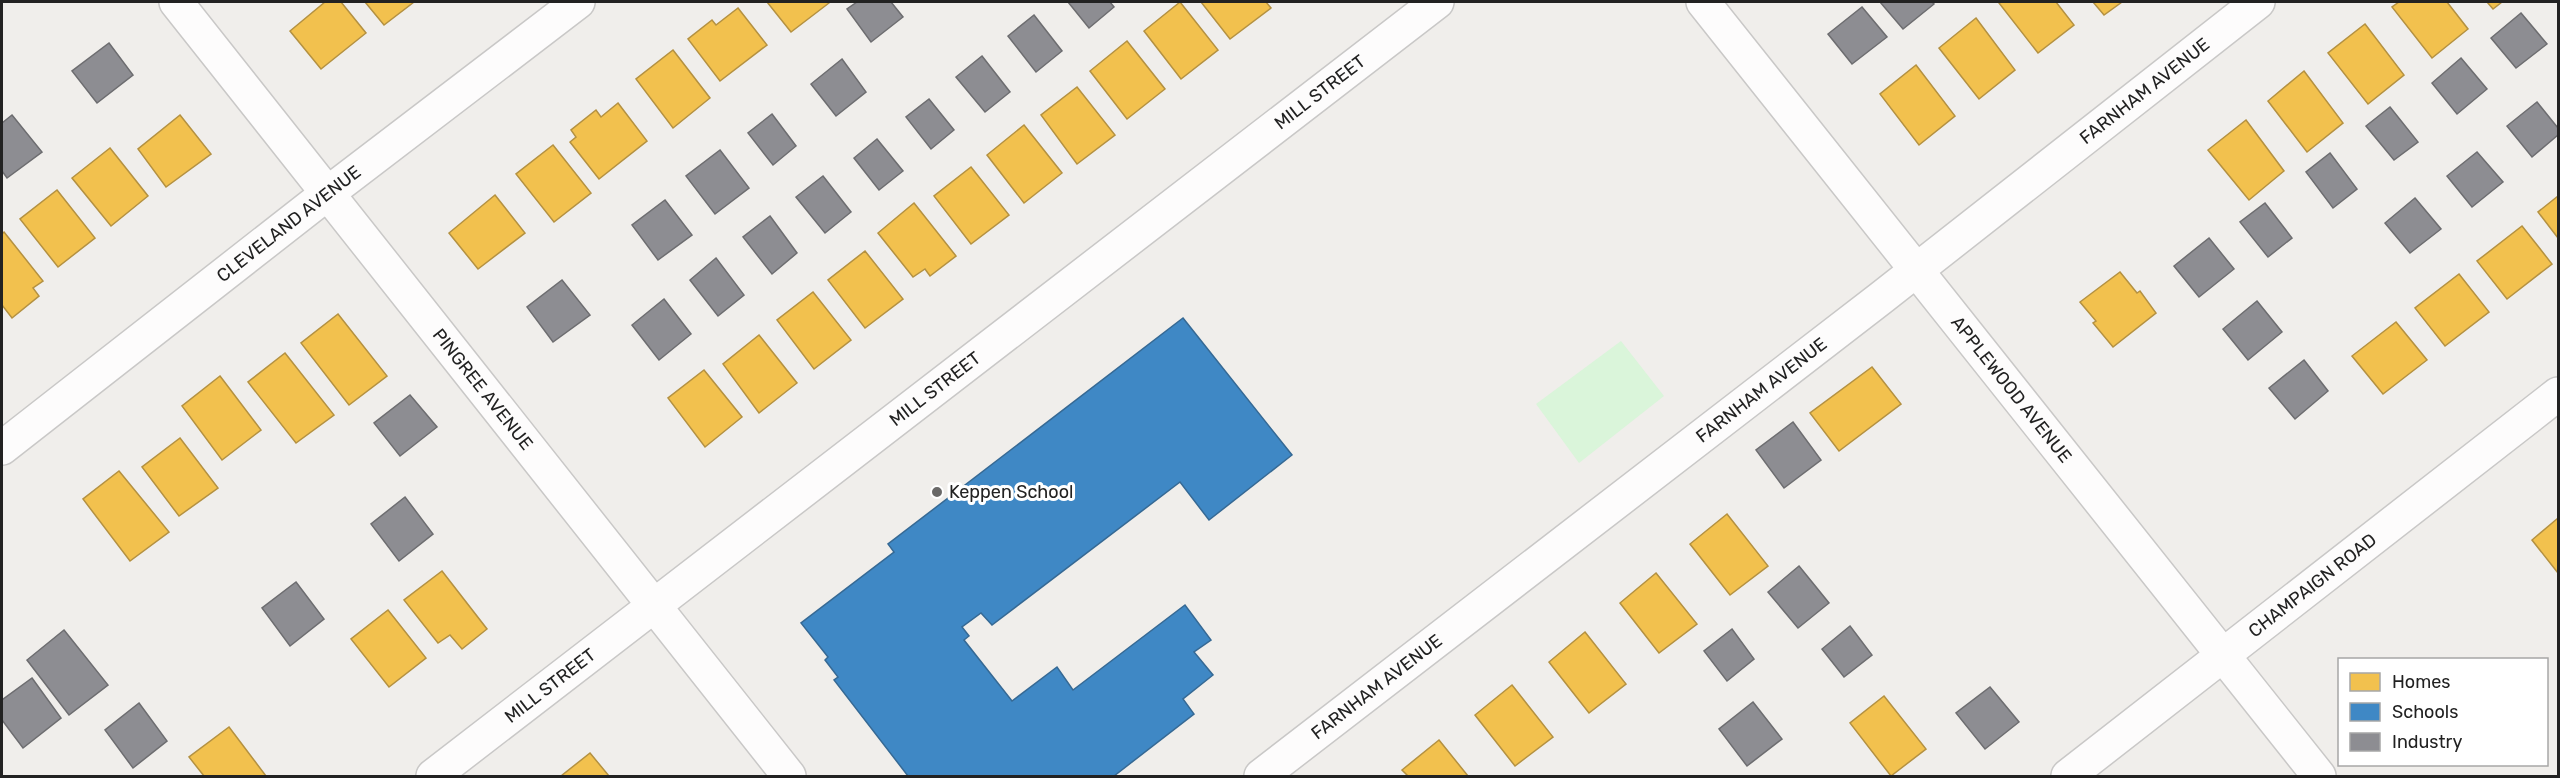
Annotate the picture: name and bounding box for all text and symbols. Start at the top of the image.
street label: FARNHAM AVENUE [2075,33,2214,149]
street label: MILL STREET [1270,50,1370,134]
street label: CLEVELAND AVENUE [212,161,365,287]
street label: APPLEWOOD AVENUE [1946,312,2076,467]
street label: PINGREE AVENUE [428,324,538,454]
street label: FARNHAM AVENUE [1692,333,1831,447]
street label: MILL STREET [885,347,985,431]
place label: Keppen School [949,481,1073,503]
marker: Keppen School [930,485,944,499]
street label: CHAMPAIGN ROAD [2244,529,2381,642]
street label: FARNHAM AVENUE [1307,630,1446,744]
street label: MILL STREET [500,644,600,728]
legend [2338,658,2548,766]
text: Homes [2392,671,2450,693]
text: Schools [2392,701,2458,723]
text: Industry [2392,731,2462,753]

